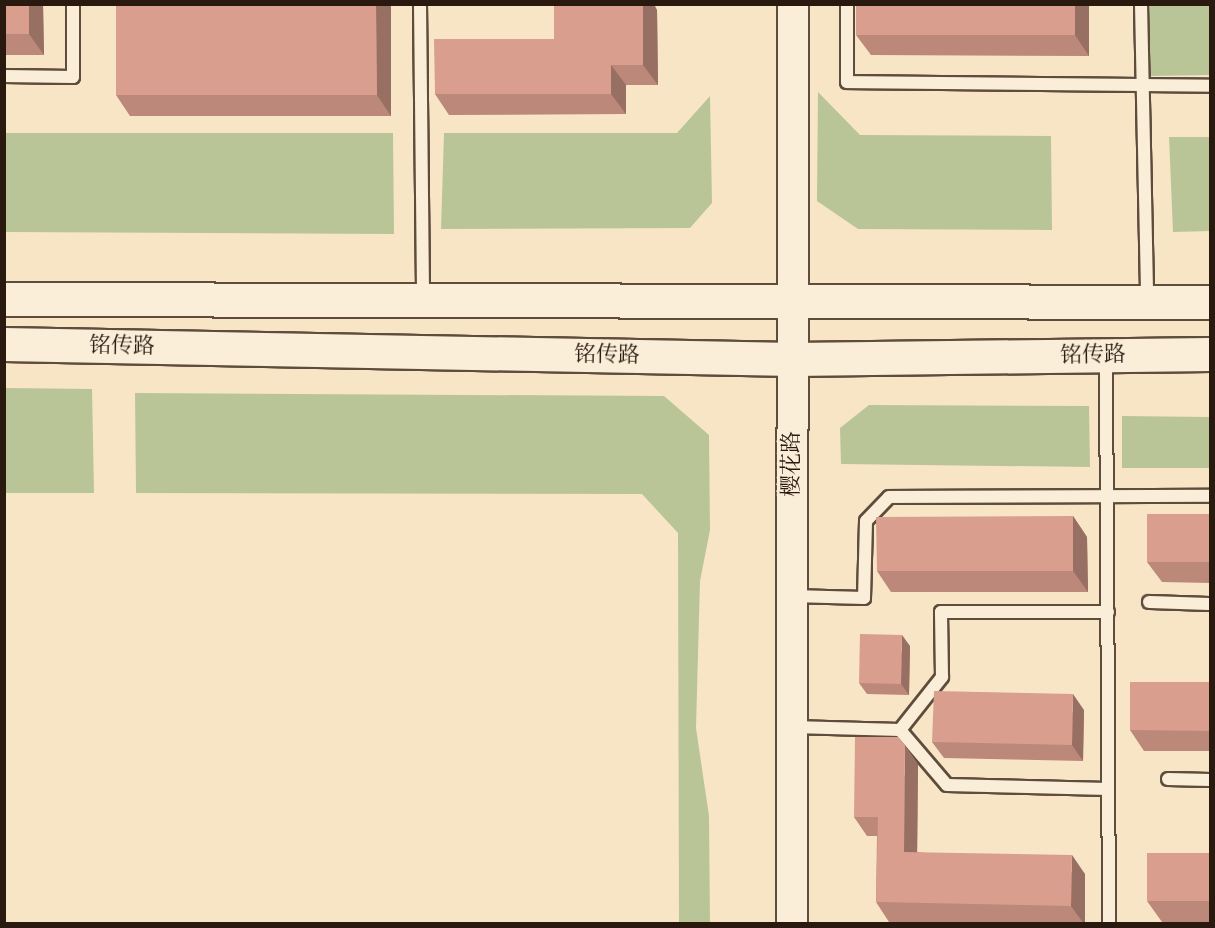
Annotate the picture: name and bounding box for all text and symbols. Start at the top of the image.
street label: 铭传路 [89,332,155,360]
street label: 铭传路 [574,341,640,369]
street label: 铭传路 [1060,341,1126,369]
street label: 樱花路 [779,431,805,497]

